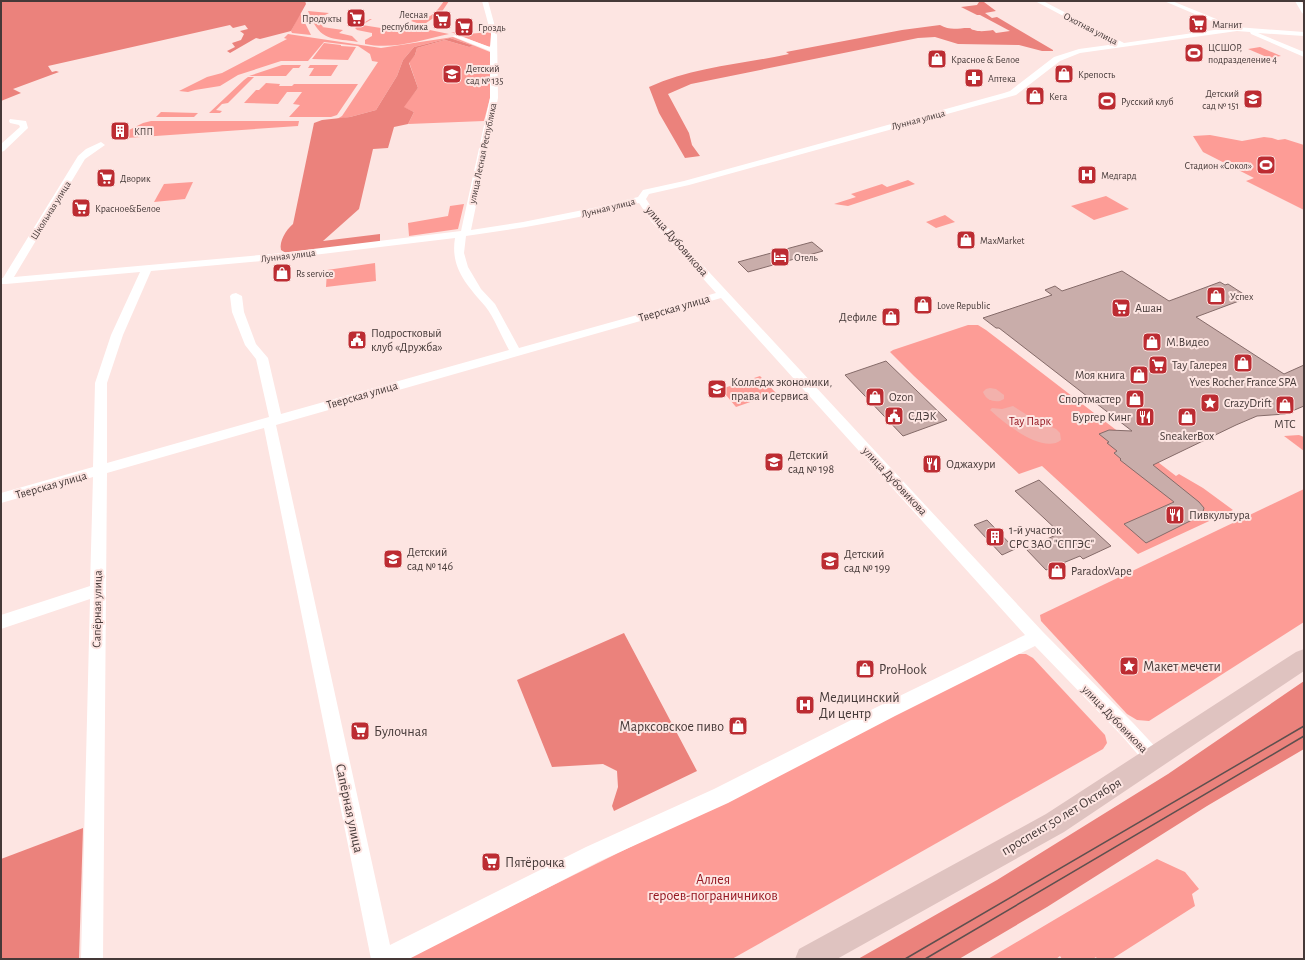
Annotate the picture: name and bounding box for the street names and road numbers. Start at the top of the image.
street label: Охотная улица [1062,11,1120,47]
street label: улица Лесная Республика [467,102,499,205]
street label: Лунная улица [890,108,947,132]
street label: Школьная улица [29,179,73,242]
street label: Лунная улица [580,196,637,219]
street label: улица Дубовикова [642,203,711,279]
street label: Лунная улица [260,248,316,264]
street label: Тверская улица [637,292,712,325]
street label: Тверская улица [325,379,400,412]
street label: улица Дубовикова [859,444,930,519]
street label: Тверская улица [14,469,89,502]
street label: Сапёрная улица [90,570,105,648]
street label: улица Дубовикова [1078,682,1150,756]
street label: Сапёрная улица [333,762,365,855]
street label: проспект 50 лет Октября [999,775,1124,858]

